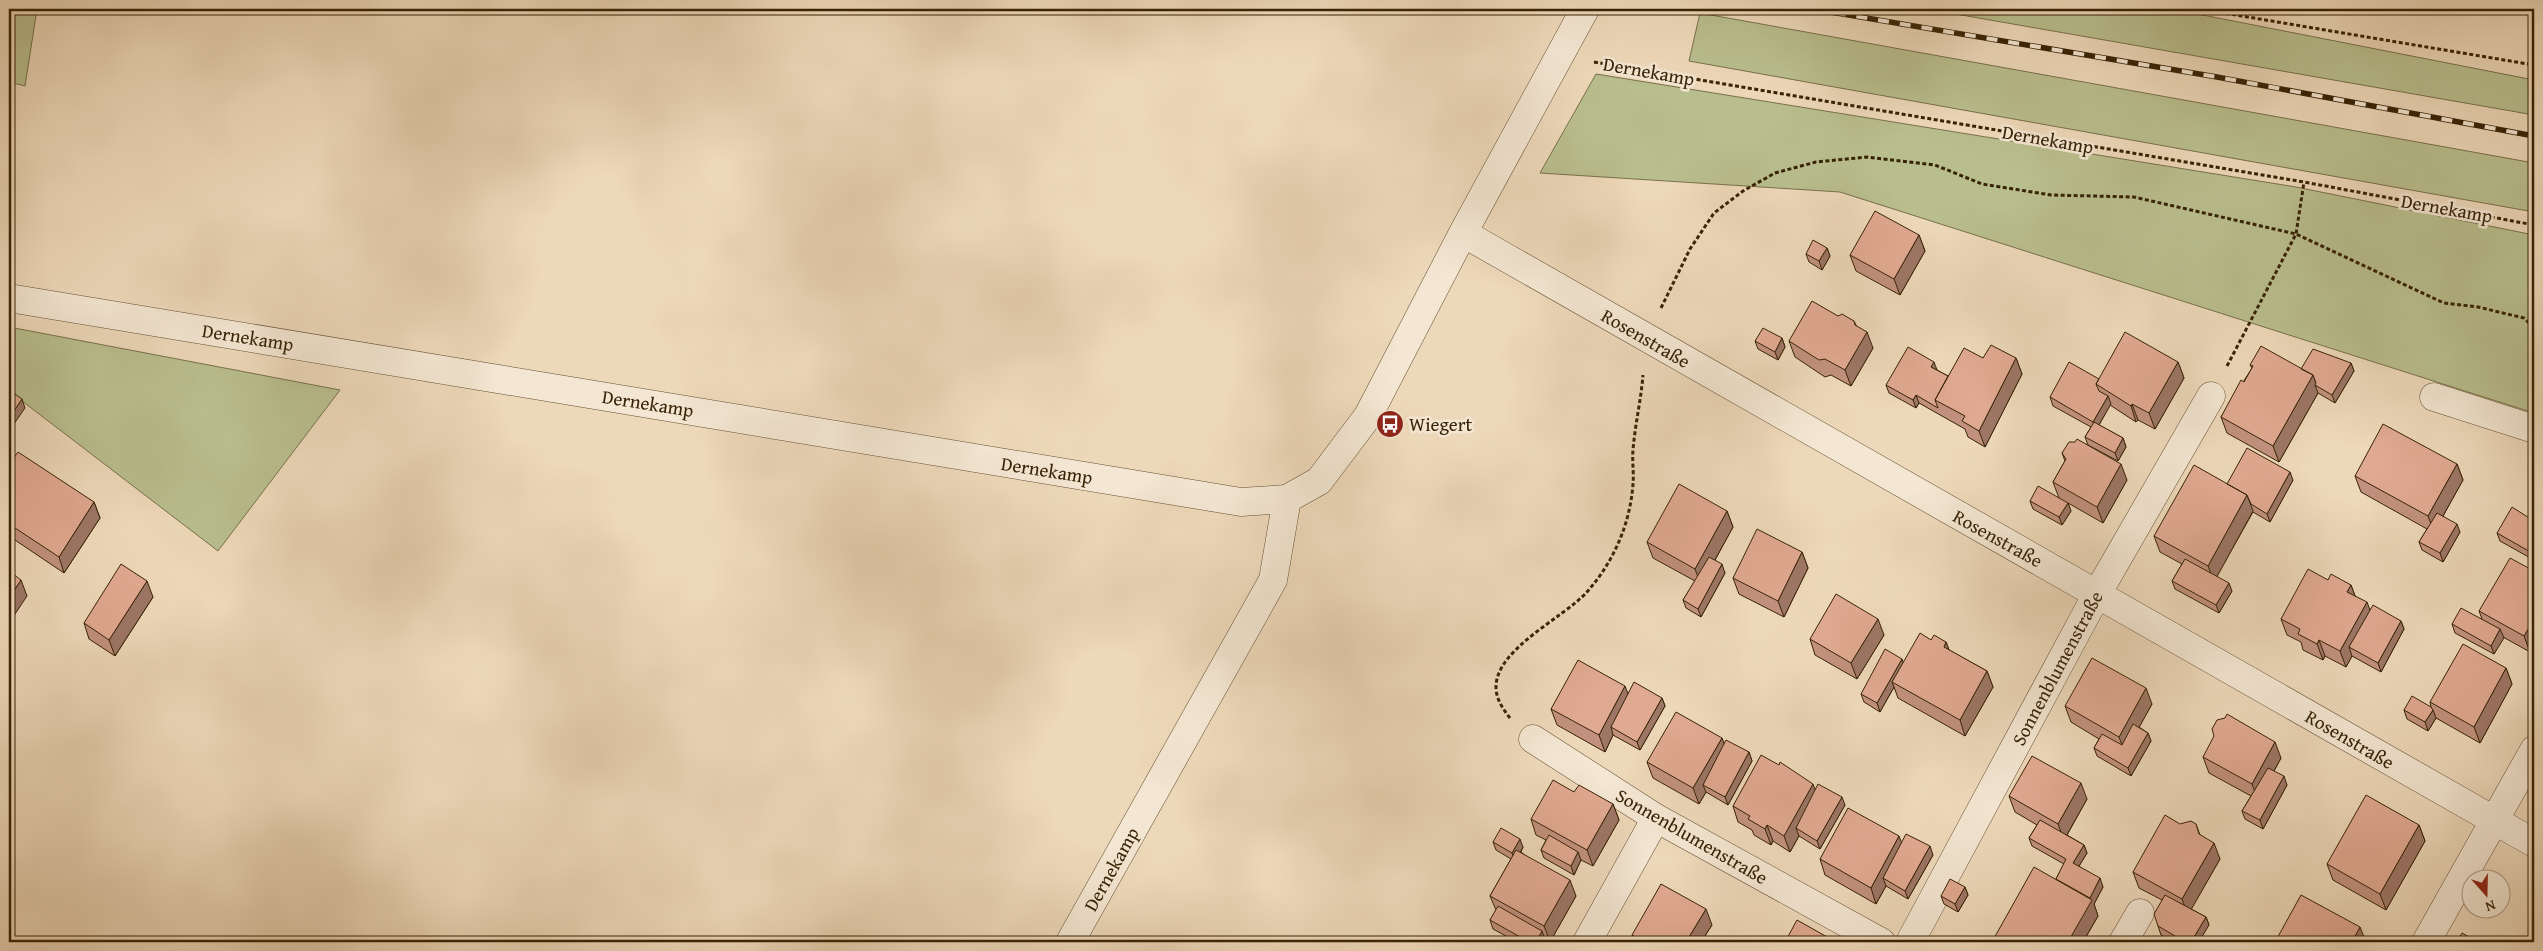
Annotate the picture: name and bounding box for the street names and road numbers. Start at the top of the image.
street label: Dernekamp [1601,49,1697,93]
street label: Dernekamp [2000,117,2096,161]
street label: Dernekamp [2399,186,2495,230]
street label: Rosenstraße [1596,301,1696,375]
street label: Dernekamp [200,316,296,358]
street label: Dernekamp [600,382,696,424]
street label: Dernekamp [999,449,1095,491]
street label: Rosenstraße [1948,502,2048,574]
street label: Sonnenblumenstraße [2004,586,2110,750]
street label: Rosenstraße [2300,702,2400,776]
street label: Sonnenblumenstraße [1611,781,1773,891]
street label: Dernekamp [1076,822,1146,916]

